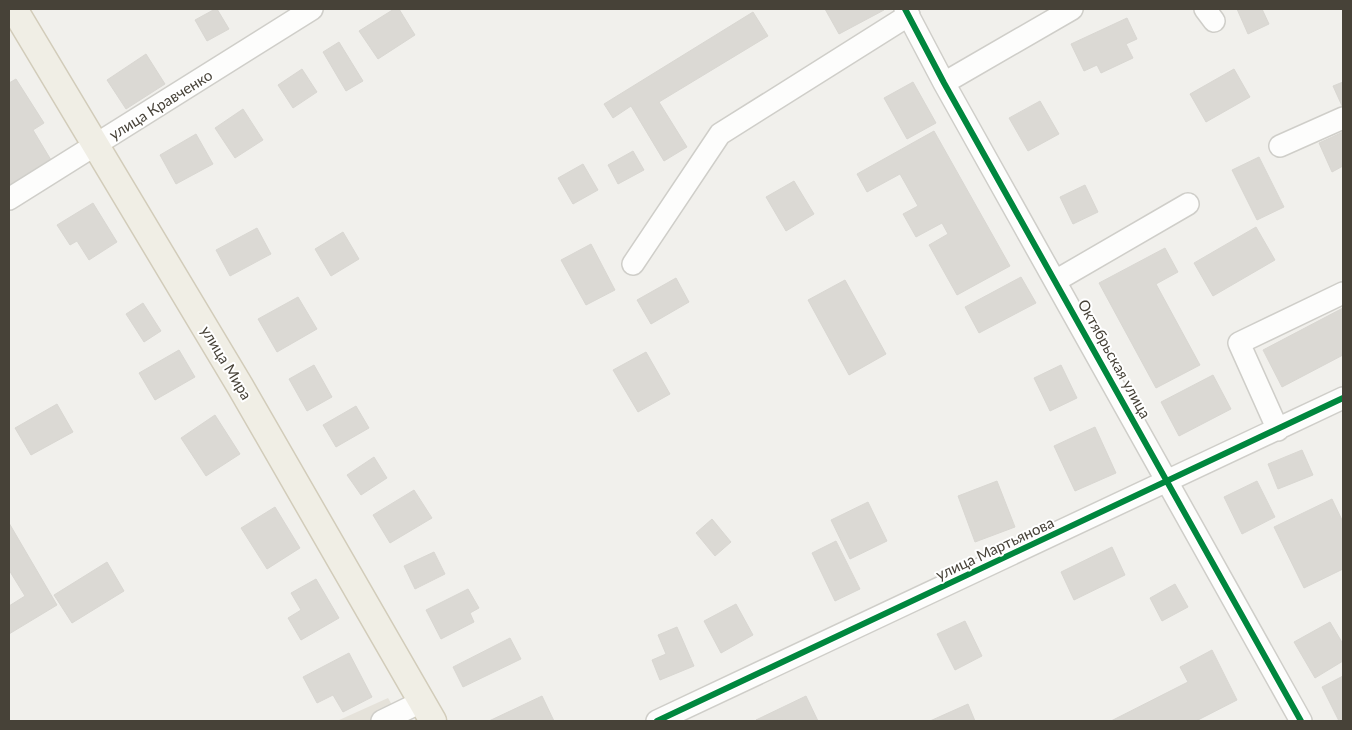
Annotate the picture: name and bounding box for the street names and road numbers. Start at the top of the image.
street label: улица Кравченко [106,65,215,143]
street label: Октябрьская улица [1075,296,1155,421]
street label: улица Мира [198,322,256,403]
street label: улица Мартьянова [933,513,1056,583]

